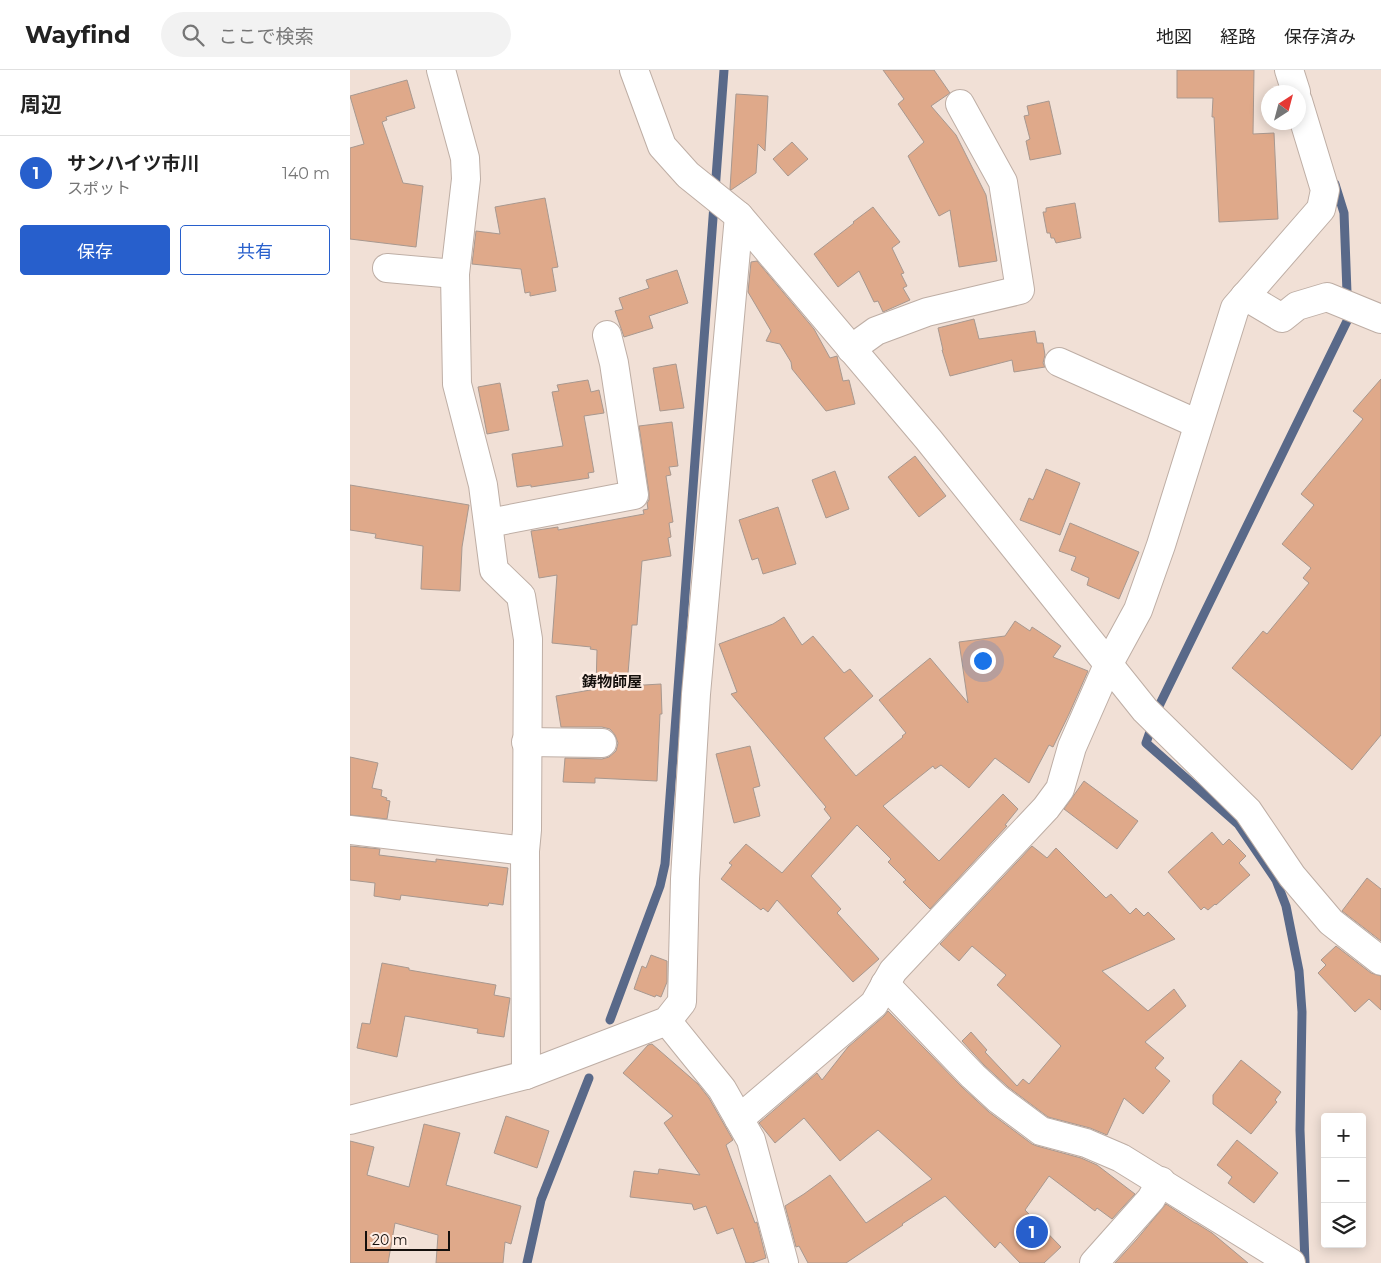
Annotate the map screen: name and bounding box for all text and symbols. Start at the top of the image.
search box [161,12,511,57]
text: Wayfind [25,20,131,49]
icon: search [179,21,207,49]
text: ここで検索 [219,25,314,48]
text: 地図 [1156,26,1192,48]
text: 経路 [1220,26,1256,48]
text: 保存済み [1284,26,1356,48]
north arrow [1261,85,1306,130]
text: 周辺 [20,92,62,117]
text: サンハイツ市川 [67,152,200,175]
text: 1 [33,164,39,183]
text: 140 m [282,164,330,183]
text: スポット [67,179,131,198]
button: 保存 [20,225,170,275]
button: 共有 [180,225,330,275]
your location [970,648,996,674]
district label: 鋳物師屋 [581,672,642,691]
map controls [1321,1113,1366,1248]
button: + [1321,1113,1366,1158]
button: − [1321,1158,1366,1203]
button: layers [1321,1203,1366,1248]
pin: 1 [1016,1213,1048,1251]
scale bar [365,1228,450,1251]
text: 20 m [372,1231,408,1249]

